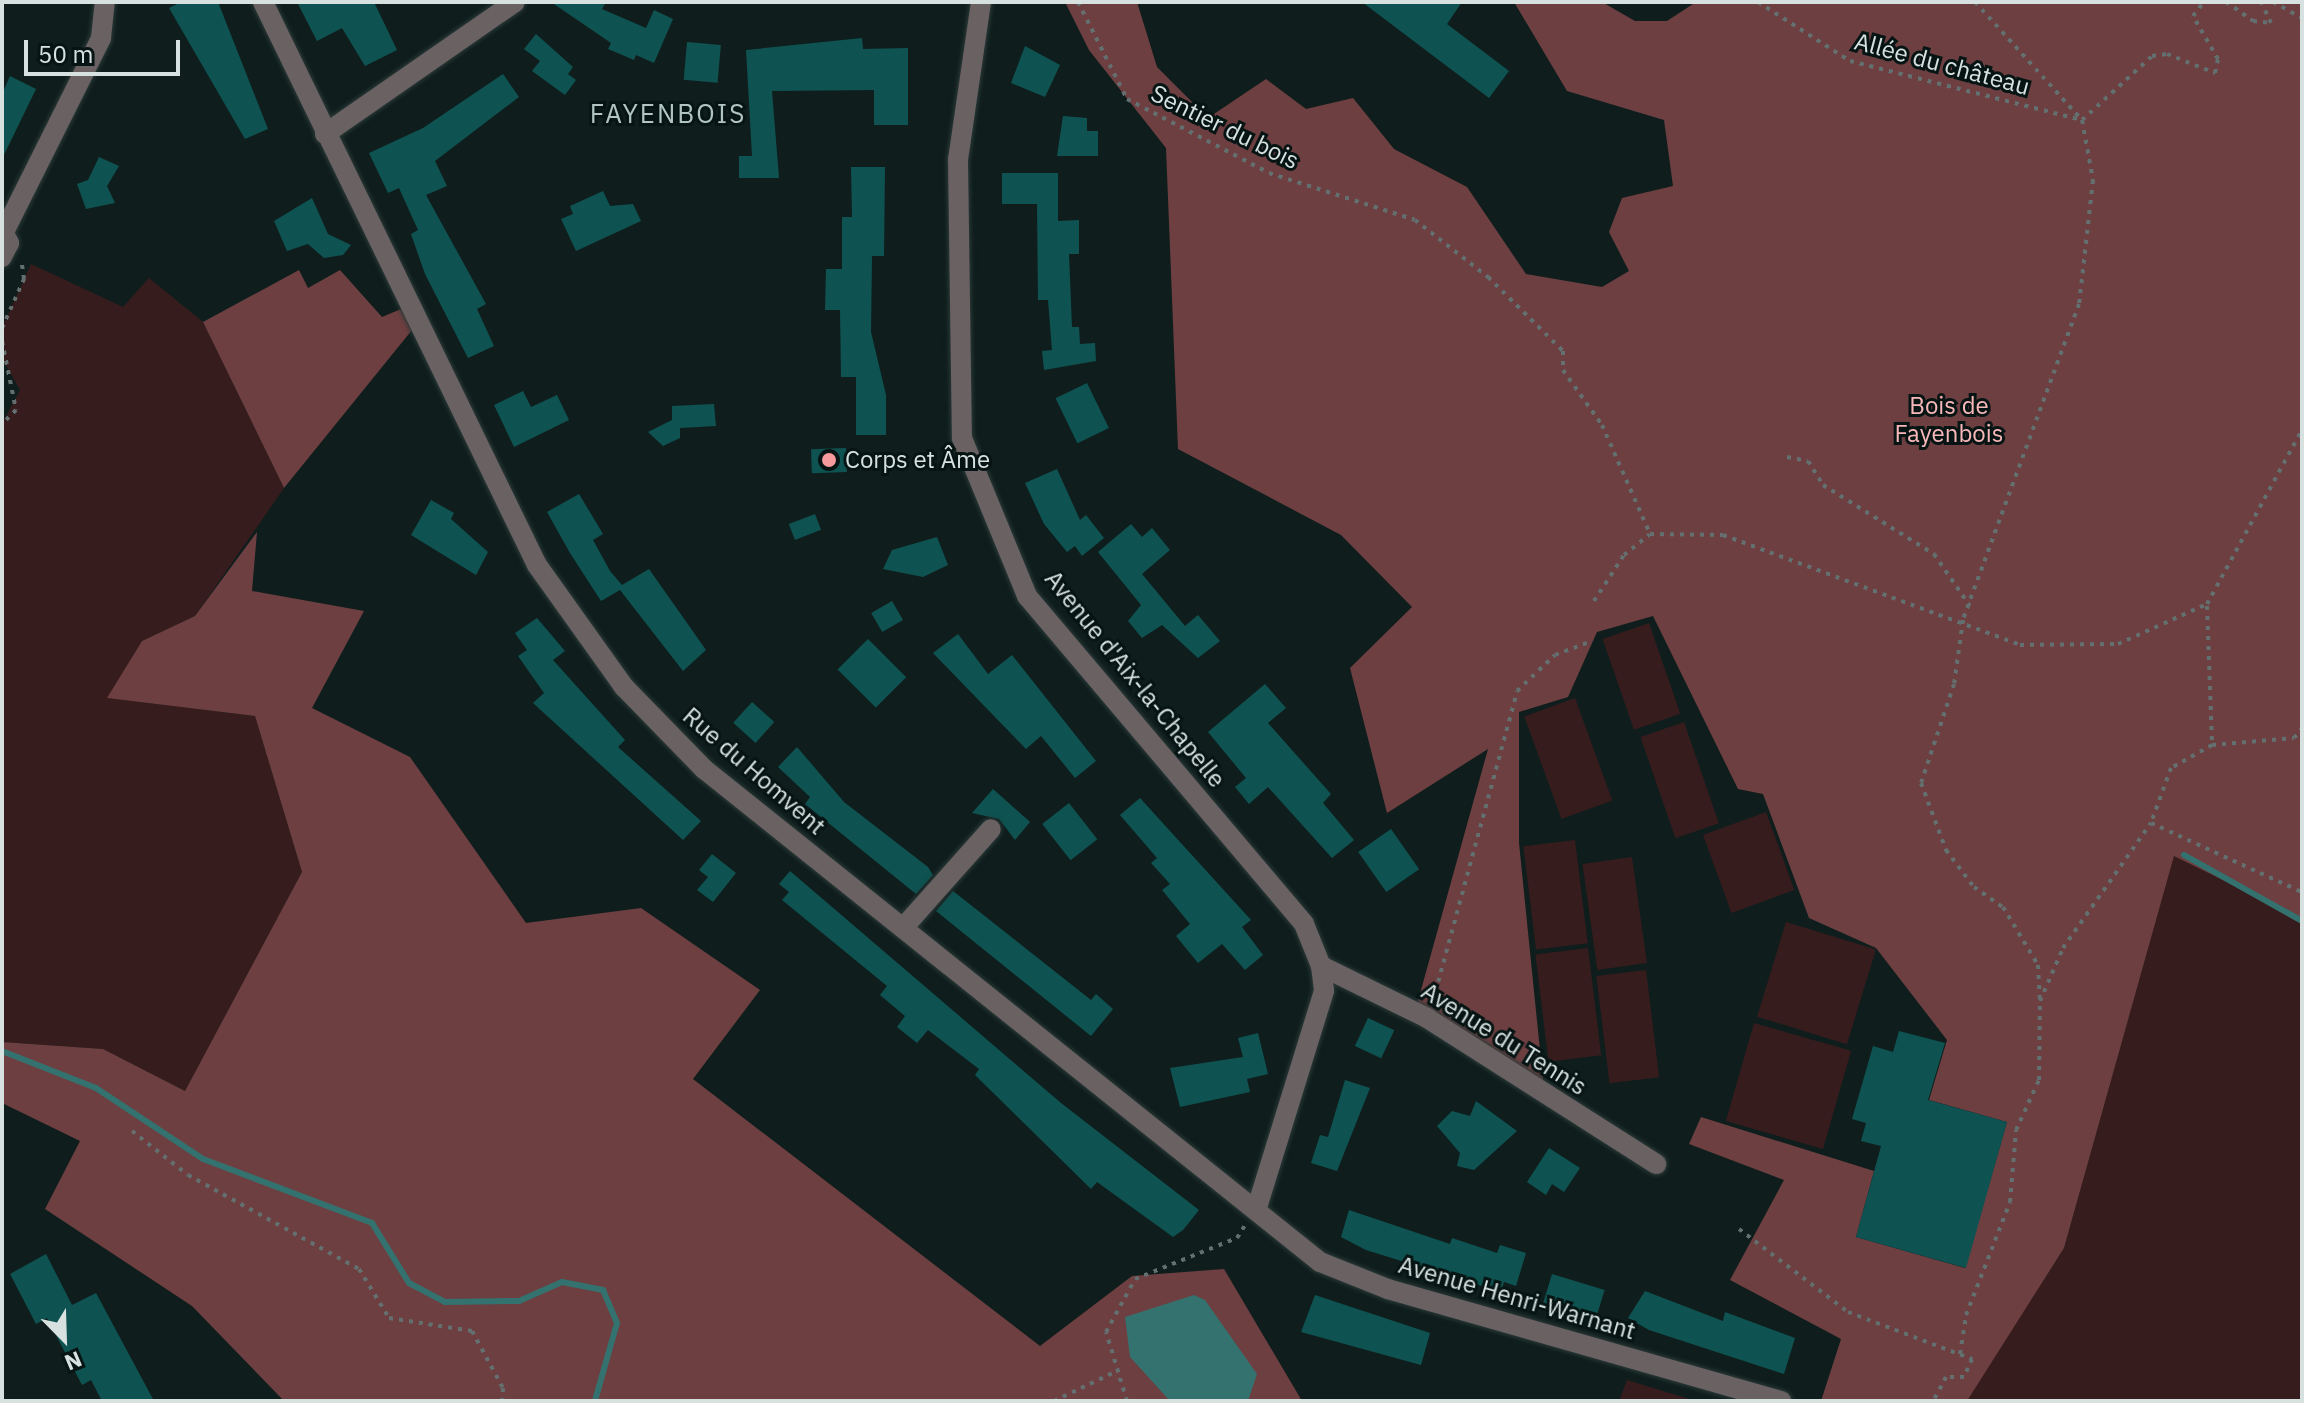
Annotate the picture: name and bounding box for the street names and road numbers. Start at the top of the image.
street label: Allée du château [1851,27,2033,101]
street label: Sentier du bois [1146,79,1304,175]
street label: Avenue d'Aix-la-Chapelle [1039,565,1231,793]
street label: Rue du Homvent [677,701,831,841]
street label: Avenue du Tennis [1416,977,1592,1101]
street label: Avenue Henri-Warnant [1395,1250,1639,1346]

